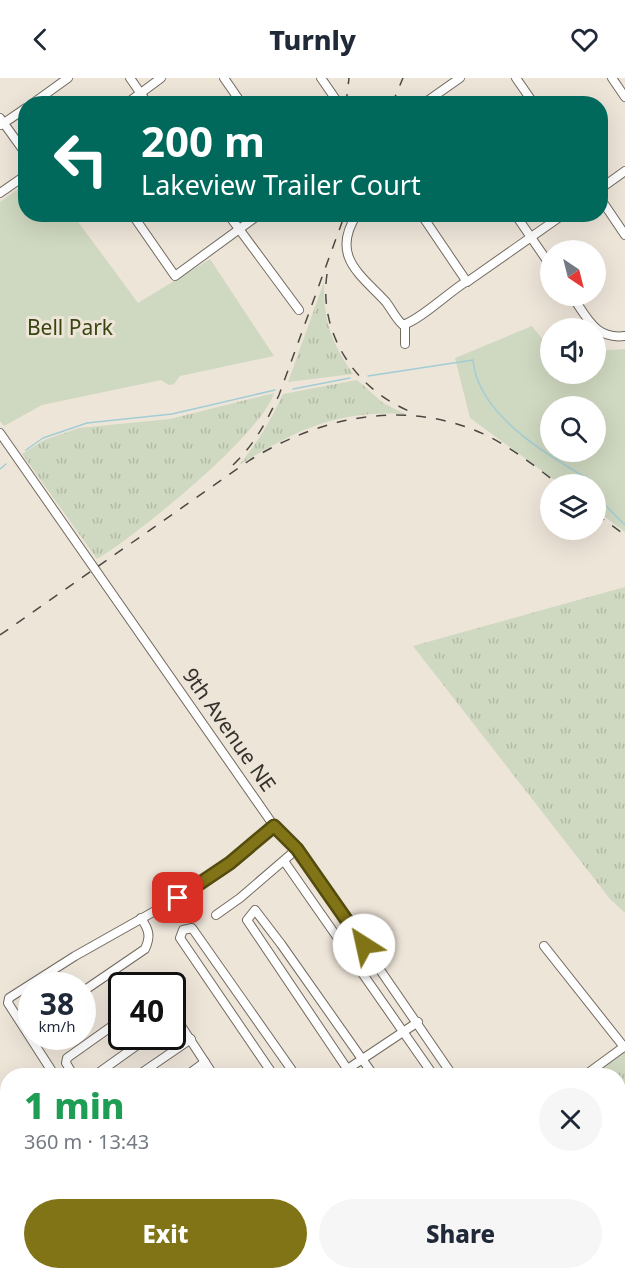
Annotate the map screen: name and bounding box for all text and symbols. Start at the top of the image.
text: Turnly [269,21,356,58]
icon: back [24,23,57,56]
icon: heart [568,23,601,56]
text: 200 m [141,112,265,169]
icon: left [42,120,120,198]
text: Lakeview Trailer Court [141,166,421,203]
north arrow [540,240,606,306]
map controls [540,240,606,540]
park label: Bell Park [27,313,114,341]
button: sound [540,318,606,384]
button: search [540,396,606,462]
button: layers [540,474,606,540]
street label: 9th Avenue NE [177,662,283,797]
pin [152,872,203,923]
icon: arrive [161,881,194,914]
position arrow [332,913,396,977]
speed limit sign: 40 [108,972,186,1050]
text: 38 [40,983,74,1024]
text: km/h [39,1016,75,1036]
text: 1 min [24,1081,125,1130]
button: close [539,1088,602,1151]
text: 360 m · 13:43 [24,1128,149,1155]
button: Exit [24,1199,307,1268]
button: Share [319,1199,602,1268]

